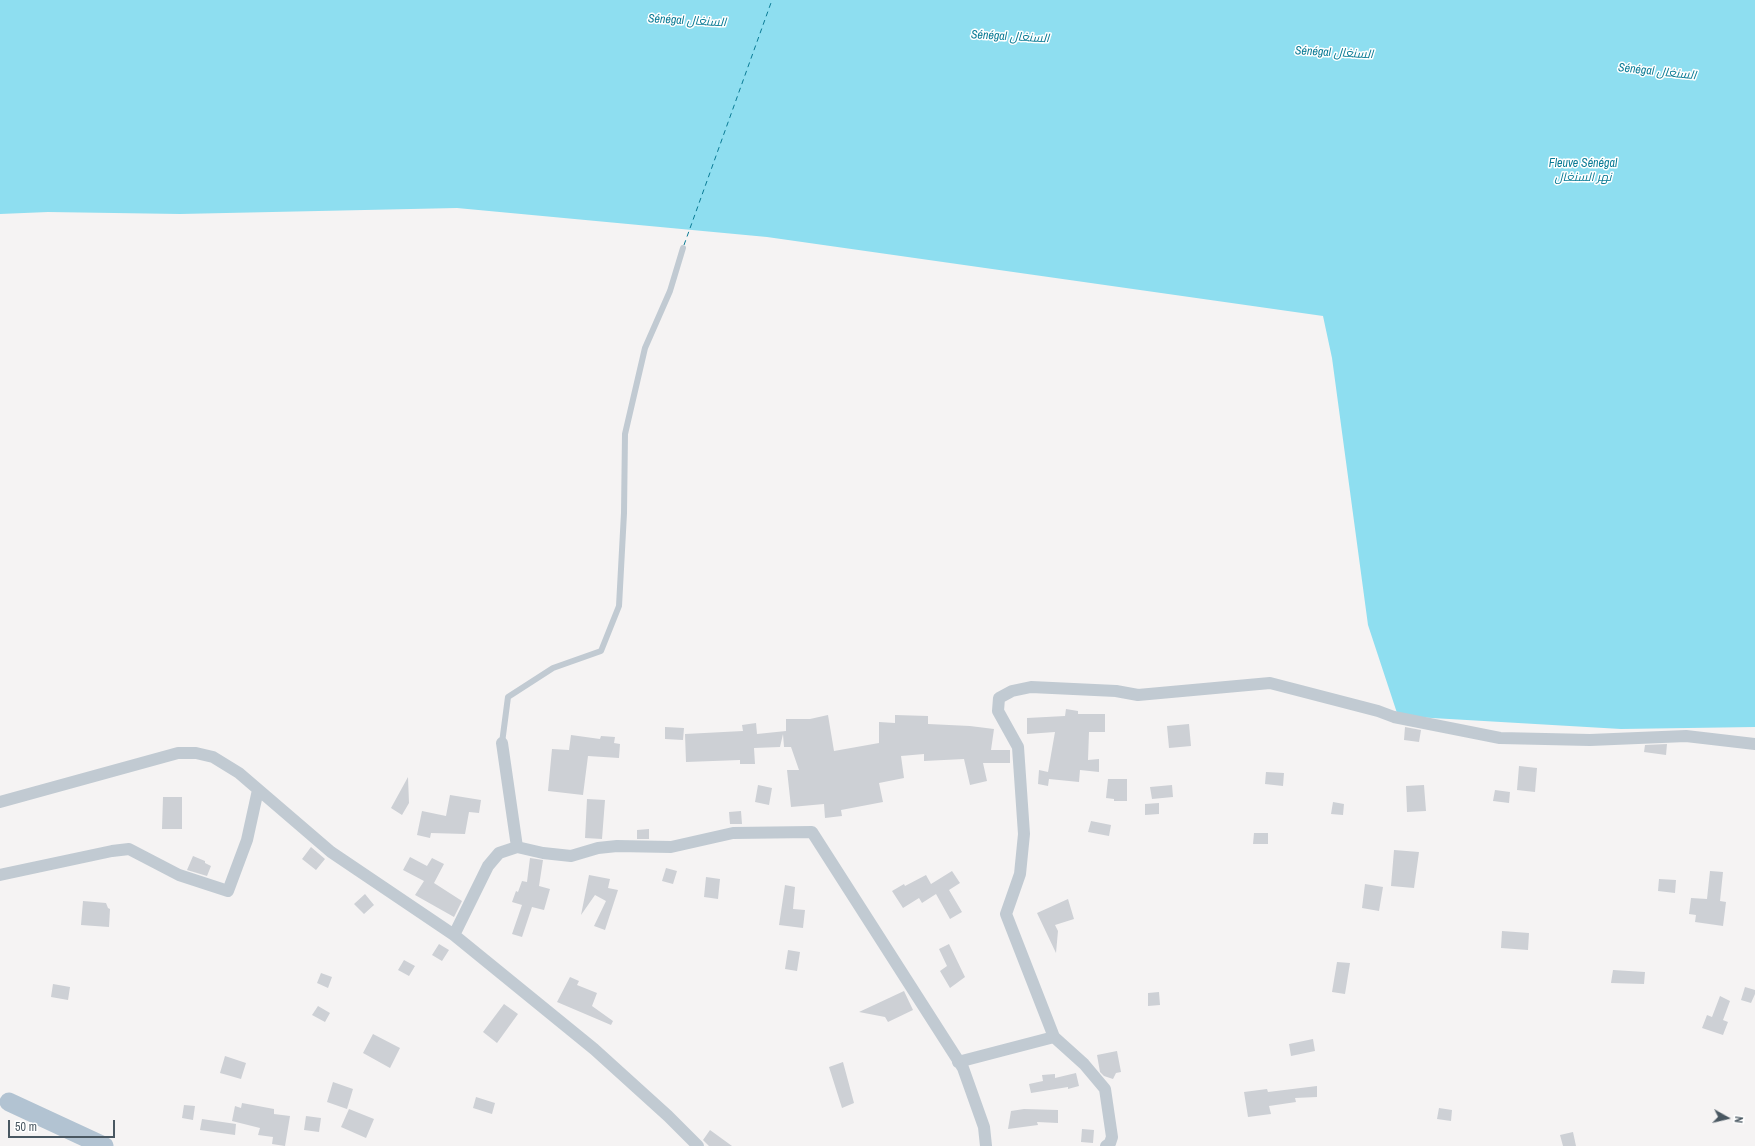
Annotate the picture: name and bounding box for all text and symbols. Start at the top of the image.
water label: Sénégal السنغال [647,12,727,30]
water label: Sénégal السنغال [970,28,1050,46]
water label: Sénégal السنغال [1294,44,1374,62]
water label: Sénégal السنغال [1617,61,1697,83]
water label: Fleuve Sénégal نهر السنغال [1549,157,1617,185]
north arrow [1707,1098,1747,1138]
scale bar [10,1112,117,1138]
text: N [1731,1115,1746,1124]
text: 50 m [15,1119,37,1135]

